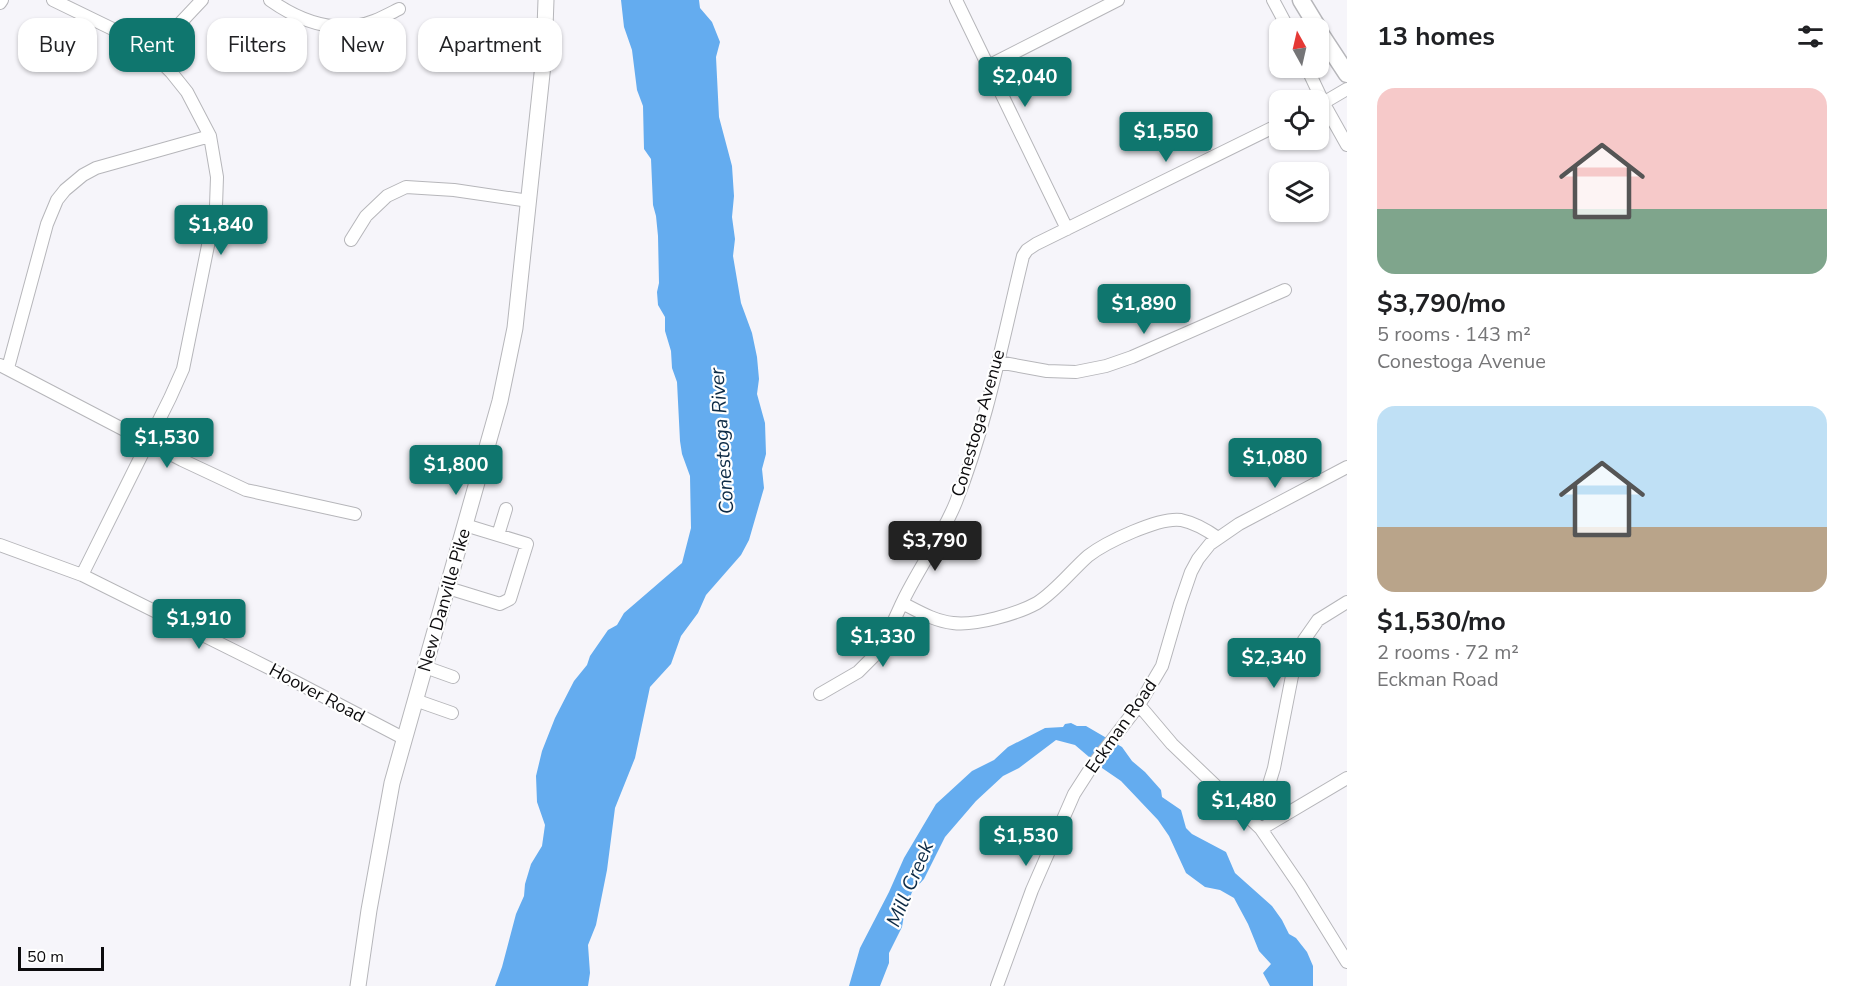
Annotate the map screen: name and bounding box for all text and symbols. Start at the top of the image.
chip: Buy [18,18,97,72]
chip: Rent [109,18,195,72]
chip: Filters [207,18,307,72]
chip: New [319,18,406,72]
chip: Apartment [418,18,562,72]
north arrow [1269,18,1329,78]
map controls [1269,18,1329,222]
text: 13 homes [1377,19,1495,54]
icon: filters [1794,20,1827,53]
pin: $2,040 [976,57,1074,108]
text: $2,040 [993,63,1057,90]
button: locate [1269,90,1329,150]
pin: $1,550 [1117,112,1215,163]
text: $1,550 [1134,118,1198,145]
icon: home [1548,127,1656,235]
button: layers [1269,162,1329,222]
pin: $1,840 [172,205,270,256]
text: $1,840 [189,211,253,238]
pin: $1,890 [1095,284,1193,335]
text: $3,790/mo [1377,286,1506,321]
text: $1,890 [1112,290,1176,317]
text: 5 rooms · 143 m² [1377,321,1531,348]
street label: Conestoga Avenue [946,347,1010,499]
text: Conestoga Avenue [1377,348,1546,375]
water label: Conestoga River [703,366,741,515]
pin: $1,530 [118,418,216,469]
text: $1,530 [135,424,199,451]
pin: $1,080 [1226,438,1324,489]
text: $1,080 [1243,444,1307,471]
pin: $1,800 [407,445,505,496]
icon: home [1548,445,1656,553]
text: $1,800 [424,451,488,478]
pin: $3,790 [886,521,984,572]
street label: New Danville Pike [412,526,476,674]
text: $3,790 [903,527,967,554]
pin: $1,910 [150,599,248,650]
text: $1,530/mo [1377,604,1506,639]
text: $1,910 [167,605,231,632]
pin: $1,330 [834,617,932,668]
text: $1,330 [851,623,915,650]
pin: $2,340 [1225,638,1323,689]
text: 2 rooms · 72 m² [1377,639,1519,666]
text: $2,340 [1242,644,1306,671]
street label: Hoover Road [265,658,369,728]
text: Eckman Road [1377,666,1499,693]
street label: Eckman Road [1080,674,1162,778]
pin: $1,480 [1195,781,1293,832]
text: $1,480 [1212,787,1276,814]
pin: $1,530 [977,816,1075,867]
text: $1,530 [994,822,1058,849]
water label: Mill Creek [880,836,940,931]
scale bar [18,944,104,972]
text: 50 m [27,946,64,968]

